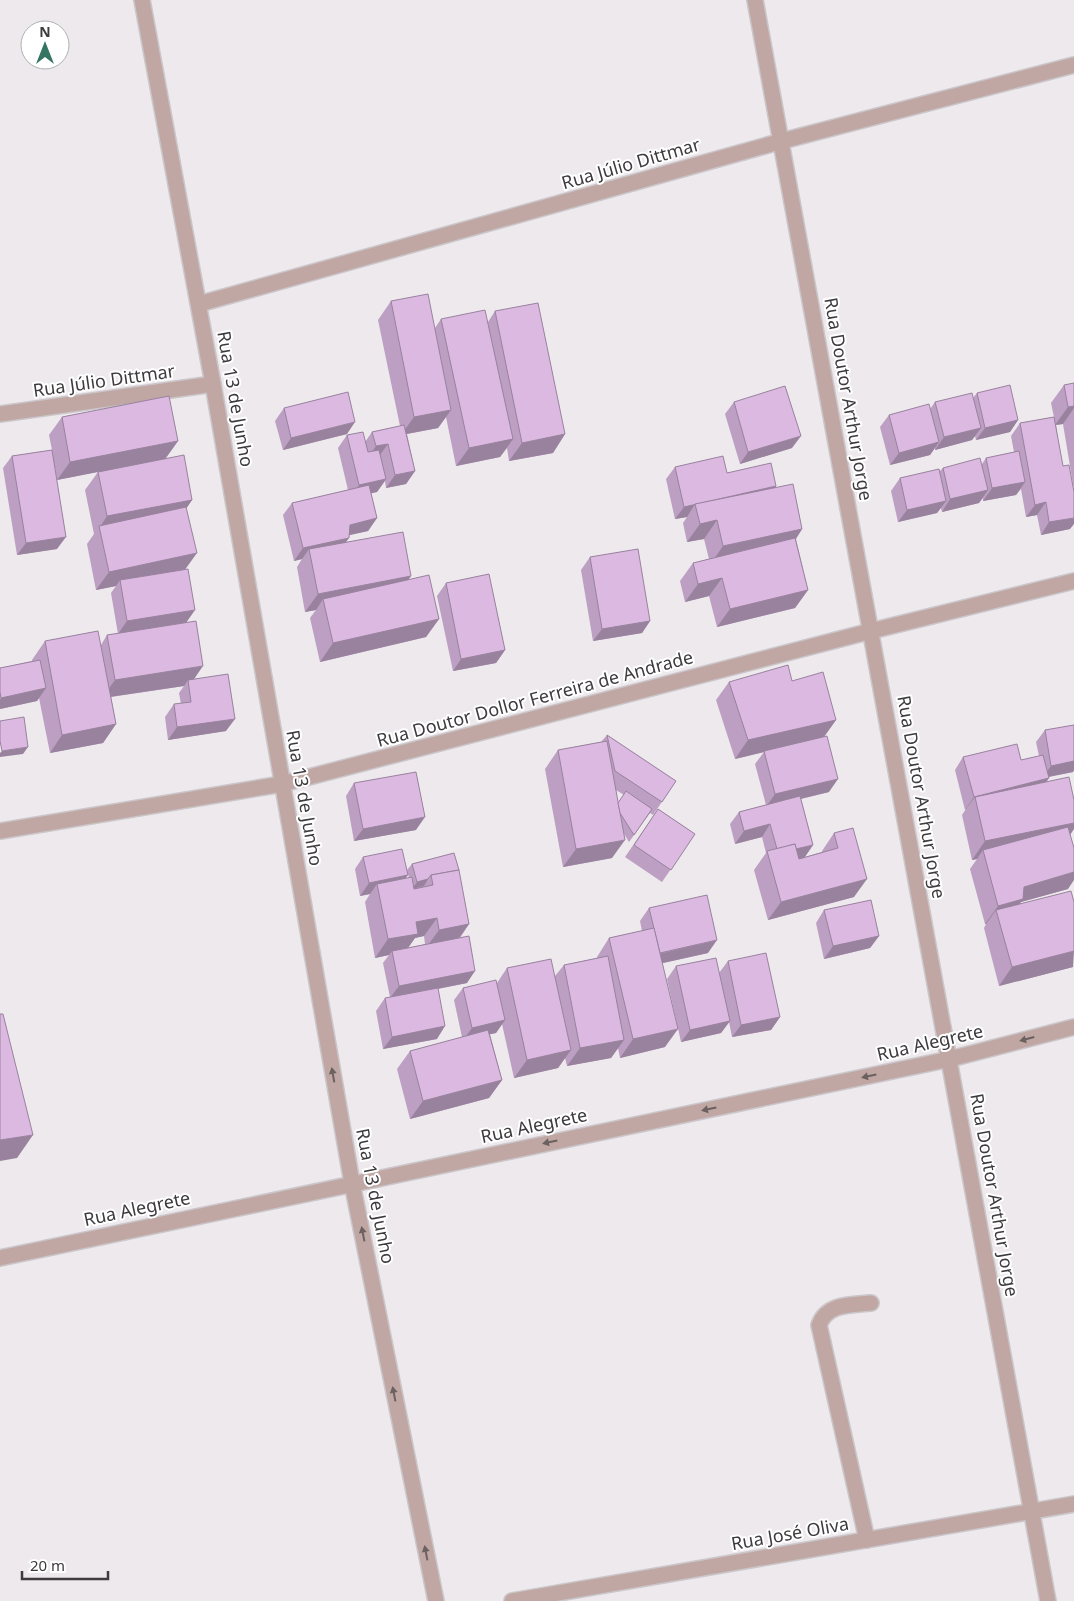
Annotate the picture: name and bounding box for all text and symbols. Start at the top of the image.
north arrow [20,20,70,70]
text: N [39,22,51,41]
street label: Rua Júlio Dittmar [559,132,703,194]
street label: Rua Doutor Arthur Jorge [819,295,879,502]
street label: Rua 13 de Junho [212,329,260,469]
street label: Rua Júlio Dittmar [31,358,177,402]
street label: Rua Doutor Dollor Ferreira de Andrade [374,644,696,752]
street label: Rua Doutor Arthur Jorge [892,693,952,900]
street label: Rua 13 de Junho [281,728,329,868]
street label: Rua Alegrete [874,1018,985,1066]
one-way arrow [1019,1036,1034,1044]
one-way arrow [329,1066,337,1082]
one-way arrow [861,1072,876,1080]
street label: Rua Doutor Arthur Jorge [965,1091,1025,1298]
street label: Rua Alegrete [478,1102,589,1148]
one-way arrow [702,1105,717,1113]
street label: Rua 13 de Junho [351,1126,401,1266]
one-way arrow [543,1138,558,1146]
street label: Rua Alegrete [81,1185,192,1231]
one-way arrow [358,1226,366,1242]
one-way arrow [390,1385,398,1401]
street label: Rua José Oliva [729,1511,850,1555]
one-way arrow [422,1545,430,1561]
scale bar [22,1548,109,1580]
text: 20 m [30,1555,65,1575]

